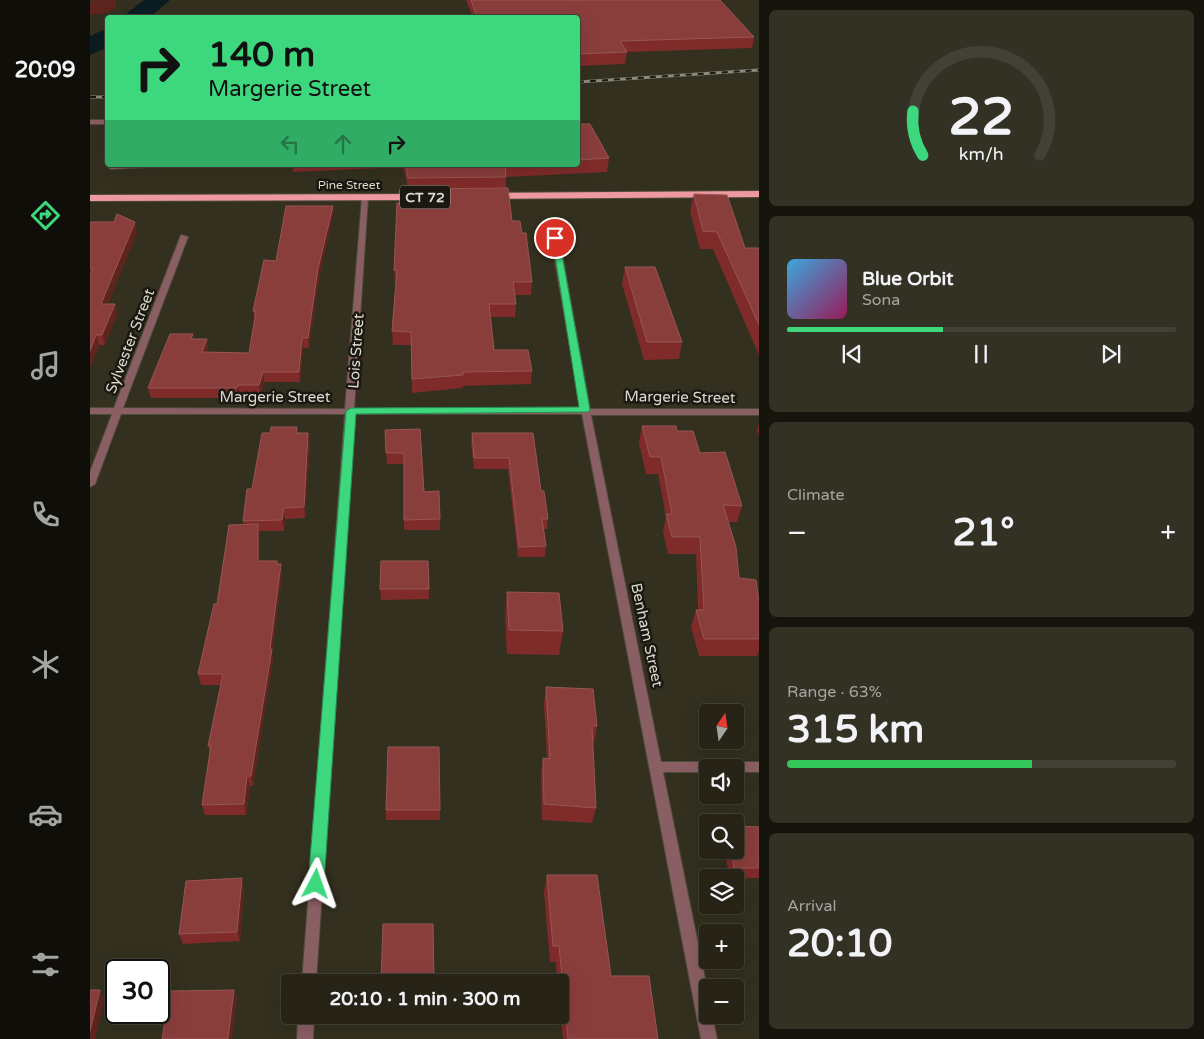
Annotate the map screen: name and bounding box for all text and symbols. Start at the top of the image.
text: 140 m [208,34,315,76]
icon: right [125,35,190,100]
text: 20:09 [15,57,75,83]
text: Margerie Street [208,76,371,102]
text: 22 [949,86,1014,149]
icon: left [276,130,304,158]
icon: ahead [329,130,357,158]
icon: right [382,130,410,158]
text: km/h [959,144,1004,165]
street label: Pine Street [318,178,381,192]
road number: CT 72 [400,186,450,208]
icon: directions [28,198,63,233]
pin [534,217,576,259]
icon: arrive [541,224,569,252]
text: Blue Orbit [862,268,954,290]
street label: Sylvester Street [102,286,158,396]
text: Sona [862,290,900,310]
street label: Lois Street [344,312,368,389]
icon: previous [838,340,866,368]
icon: pause [967,340,995,368]
icon: next [1097,340,1125,368]
icon: music [28,348,63,383]
street label: Margerie Street [624,387,736,407]
street label: Margerie Street [219,388,331,406]
text: Climate [787,485,845,505]
icon: phone [28,497,63,532]
text: 21° [953,510,1015,556]
text: − [787,516,807,550]
text: + [1160,516,1176,550]
street label: Benham Street [627,581,667,689]
icon: climate [28,647,63,682]
text: Range · 63% [787,682,882,702]
north arrow [699,704,744,749]
map controls [699,704,744,1024]
text: 315 km [787,707,924,753]
button: sound [699,759,744,804]
icon: car [28,797,63,832]
button: search [699,814,744,859]
position arrow [289,857,341,909]
button: layers [699,869,744,914]
text: Arrival [787,896,836,916]
text: 20:10 [787,921,892,967]
button: + [699,924,744,969]
icon: filters [28,947,63,982]
speed limit sign: 30 [105,959,170,1024]
button: − [699,979,744,1024]
text: 20:10 · 1 min · 300 m [329,988,521,1010]

